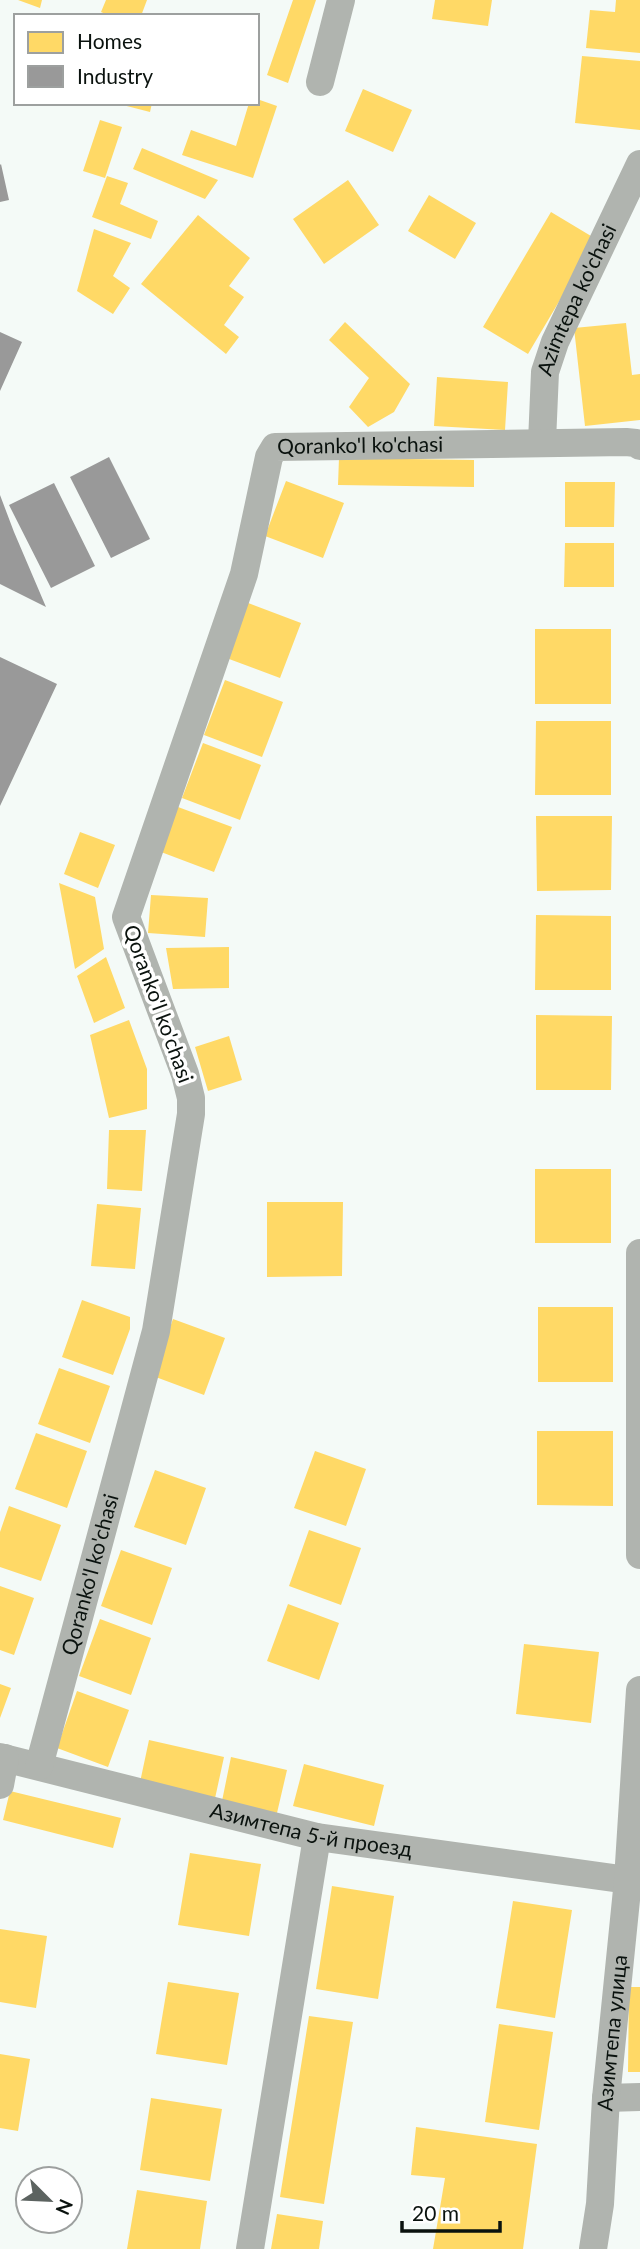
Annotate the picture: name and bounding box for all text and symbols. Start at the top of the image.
legend [14,14,259,105]
text: Homes [77,28,142,53]
text: Industry [77,63,153,88]
street label: Azimtepa ko'chasi [531,219,621,378]
street label: Qoranko'l ko'chasi [277,431,443,458]
street label: Qoranko'l ko'chasi [119,921,200,1086]
street label: Qoranko'l ko'chasi [55,1491,123,1658]
street label: Азимтепа 5-й проезд [208,1797,414,1861]
street label: Азимтепа улица [591,1954,631,2112]
north arrow [14,2165,84,2235]
scale bar [402,2190,500,2234]
text: N [52,2196,78,2218]
text: 20 m [412,2200,459,2225]

